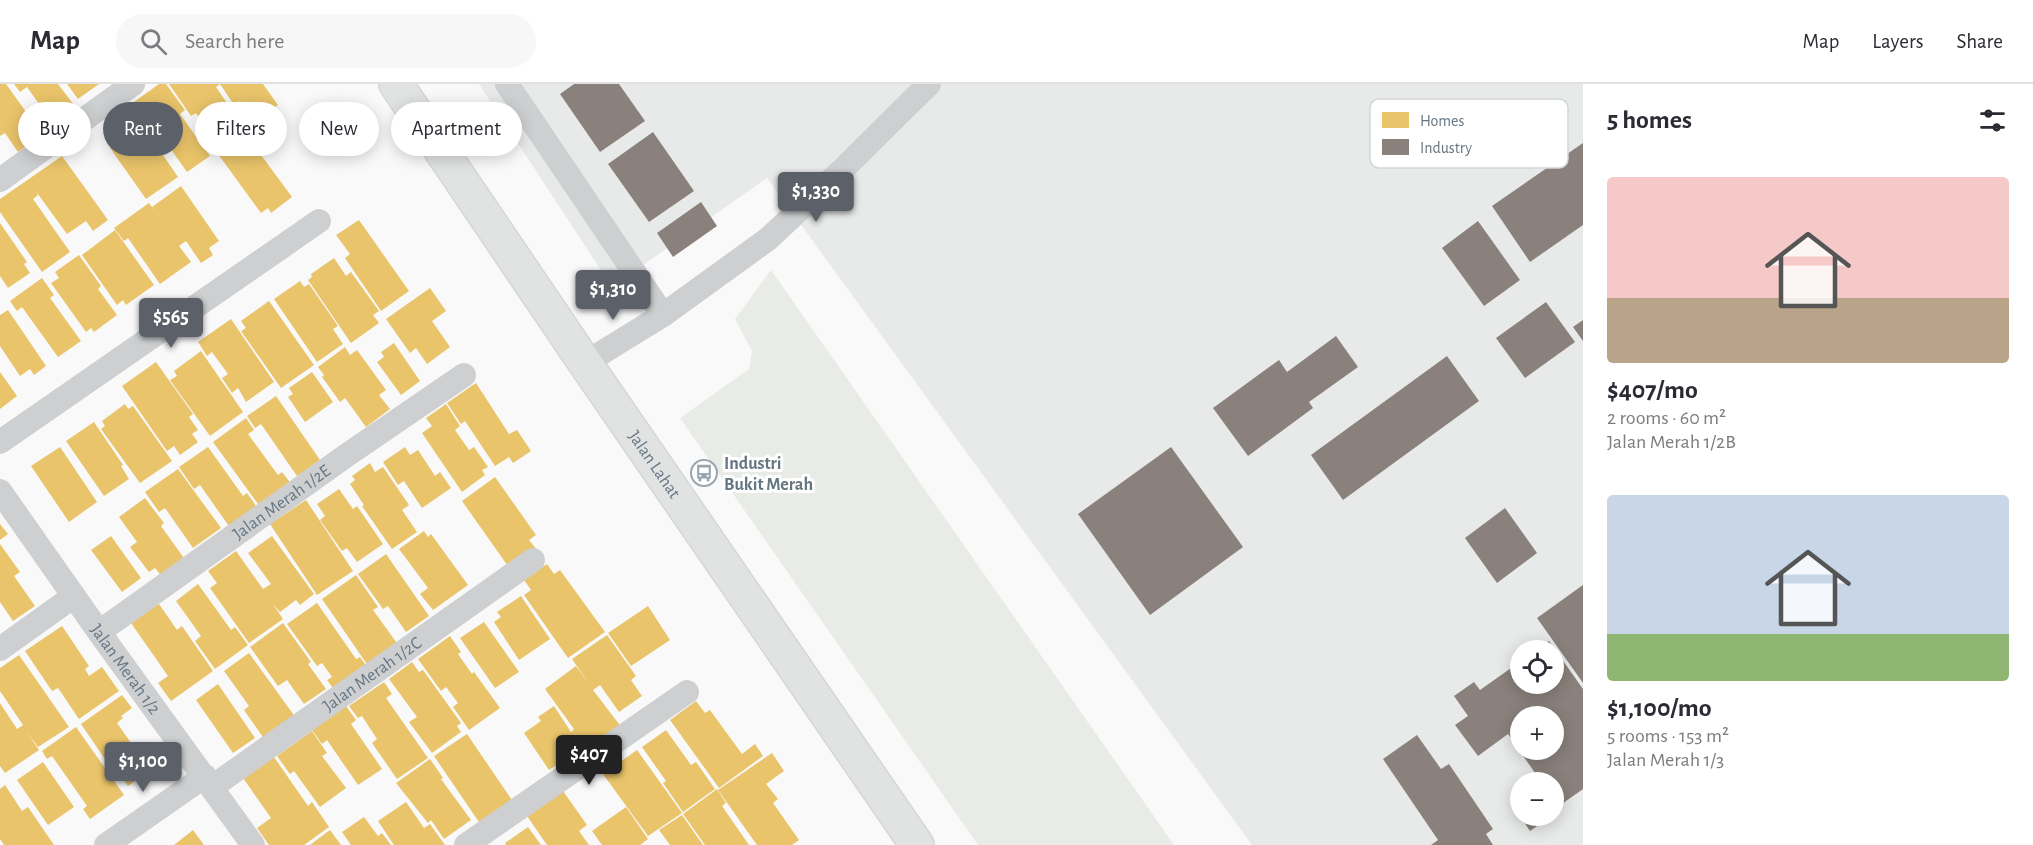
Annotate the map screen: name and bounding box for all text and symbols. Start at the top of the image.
search box [116,14,536,68]
icon: search [137,25,170,58]
text: Map [30,27,80,55]
text: Search here [185,30,284,52]
text: Map [1803,31,1839,52]
text: Layers [1872,31,1923,52]
text: Share [1956,31,2003,52]
legend [1370,99,1568,168]
chip: Buy [18,102,91,156]
chip: Rent [103,102,183,156]
chip: Filters [195,102,287,156]
chip: New [299,102,379,156]
chip: Apartment [391,102,522,156]
icon: filters [1976,104,2009,137]
text: 5 homes [1607,107,1692,133]
text: Homes [1420,113,1464,129]
text: Industry [1420,140,1472,157]
pin: $1,330 [767,172,865,223]
text: $1,330 [792,181,840,201]
icon: home [1754,216,1862,324]
pin: $1,310 [564,270,662,321]
text: $1,310 [589,279,637,299]
pin: $565 [135,298,207,349]
text: $565 [153,307,189,327]
text: $407/mo [1607,377,1698,403]
text: 2 rooms · 60 m² [1607,408,1726,428]
street label: Jalan Lahat [624,428,684,502]
text: Jalan Merah 1/2B [1607,432,1736,452]
place label: Industri Bukit Merah [724,455,813,494]
bus stop icon: Industri Bukit Merah [689,458,719,488]
street label: Jalan Merah 1/2E [230,462,334,543]
icon: home [1754,534,1862,642]
street label: Jalan Merah 1/2 [86,621,163,718]
street label: Jalan Merah 1/2C [320,634,425,715]
map controls [1510,640,1564,826]
button: locate [1510,640,1564,694]
text: $1,100/mo [1607,695,1712,721]
button: + [1510,706,1564,760]
text: 5 rooms · 153 m² [1607,726,1729,746]
pin: $407 [553,735,625,786]
pin: $1,100 [94,742,192,793]
text: $407 [570,744,608,764]
text: Jalan Merah 1/3 [1607,750,1724,770]
text: $1,100 [119,751,167,771]
button: − [1510,772,1564,826]

